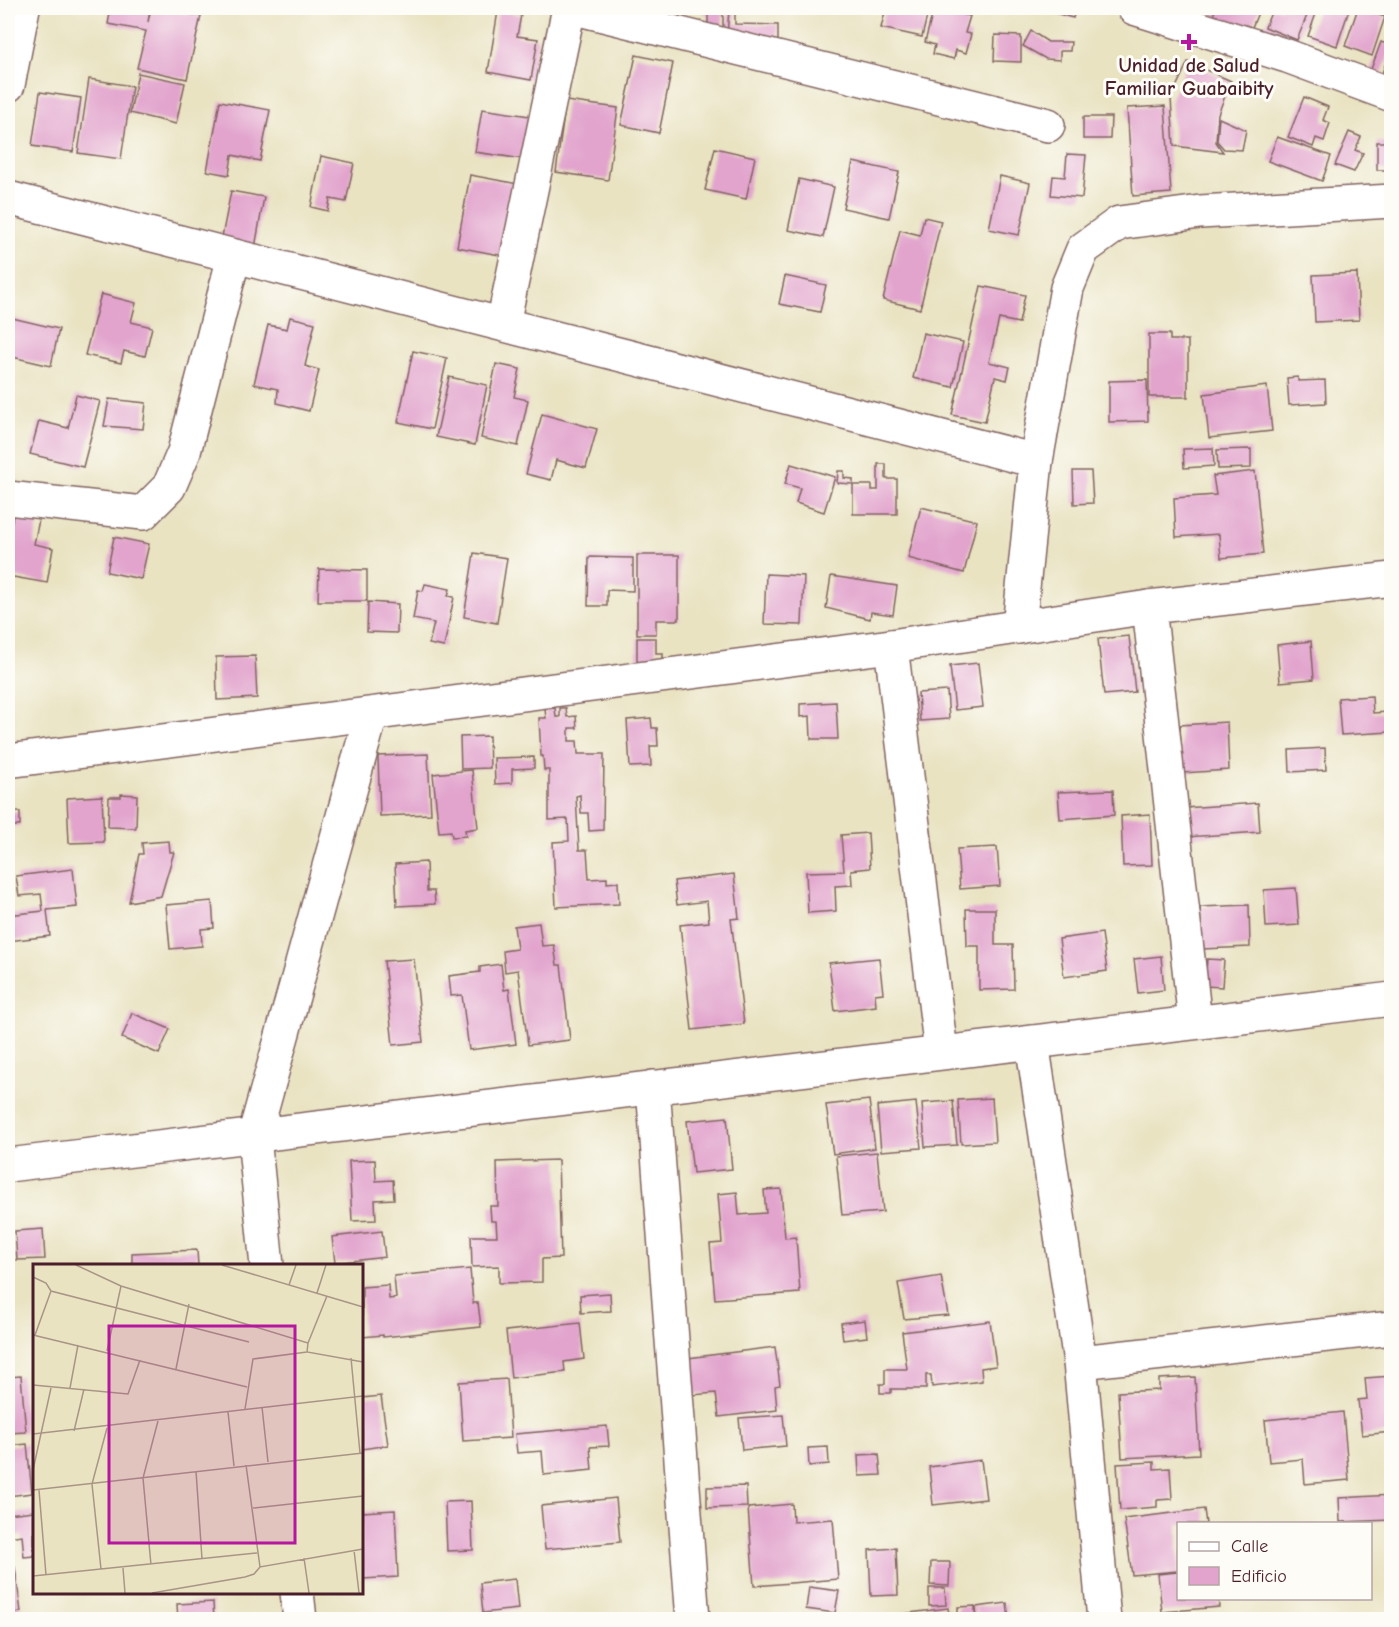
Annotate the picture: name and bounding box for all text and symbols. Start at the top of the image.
marker: Unidad de Salud Familiar Guabaibity [1180,33,1198,51]
place label: Unidad de Salud Familiar Guabaibity [1105,54,1274,100]
inset map [33,1264,363,1594]
legend [1177,1522,1372,1600]
text: Calle [1231,1536,1268,1557]
text: Edificio [1231,1566,1287,1587]

